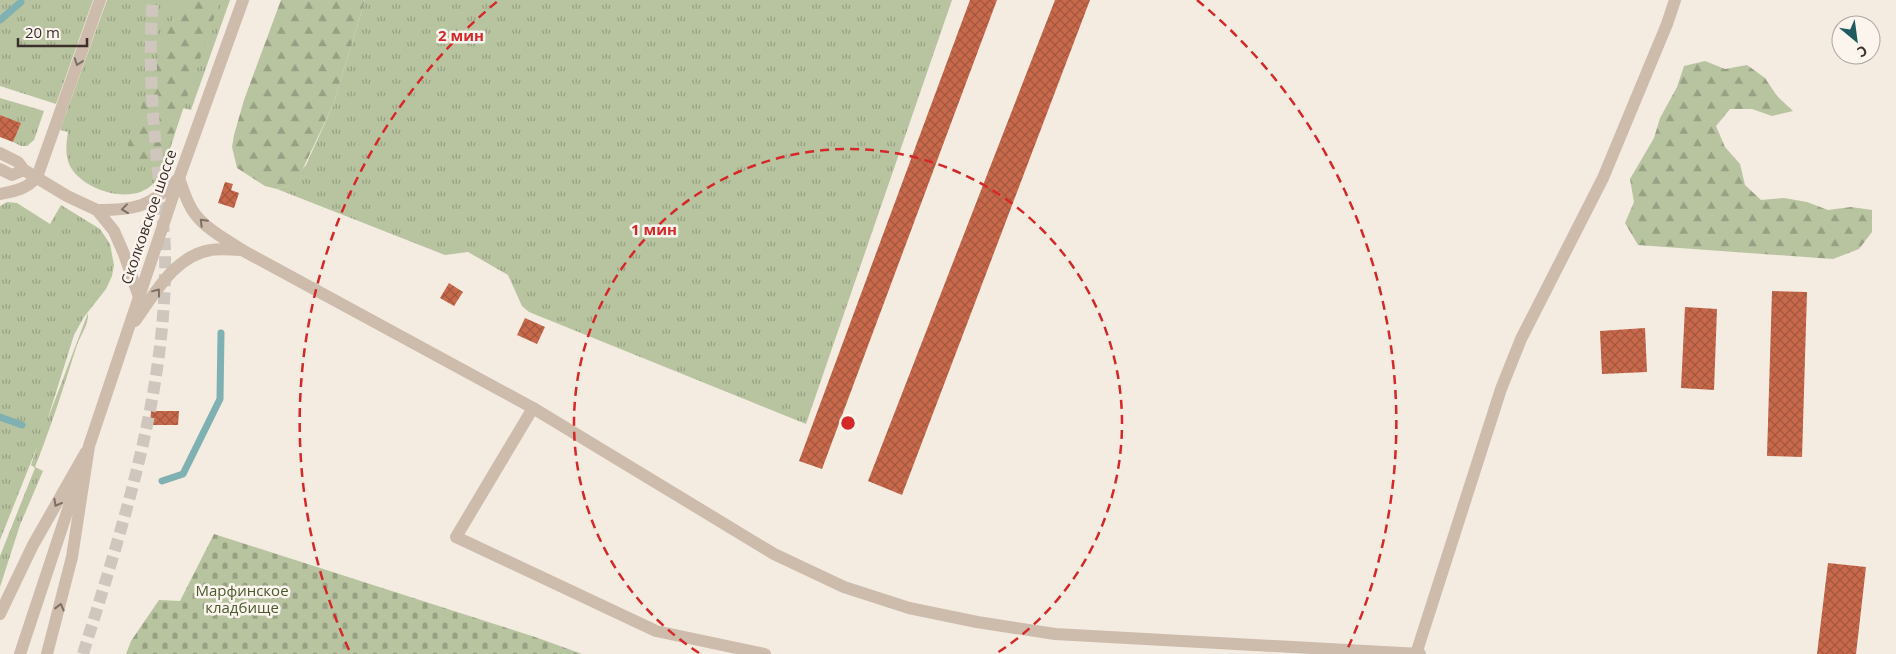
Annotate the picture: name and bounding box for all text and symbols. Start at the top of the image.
scale bar [18,15,86,47]
north arrow [1831,15,1881,65]
text: 20 m [25,22,60,42]
text: 2 мин [438,25,484,45]
text: С [1854,41,1871,62]
one-way arrow [74,58,84,66]
street label: Сколковское шоссе [116,146,181,287]
one-way arrow [121,203,129,214]
one-way arrow [199,219,208,228]
text: 1 мин [631,219,677,239]
one-way arrow [151,289,159,298]
centre of rings [839,414,857,432]
one-way arrow [53,498,63,507]
park label: Марфинское кладбище [195,580,289,617]
one-way arrow [54,602,65,611]

